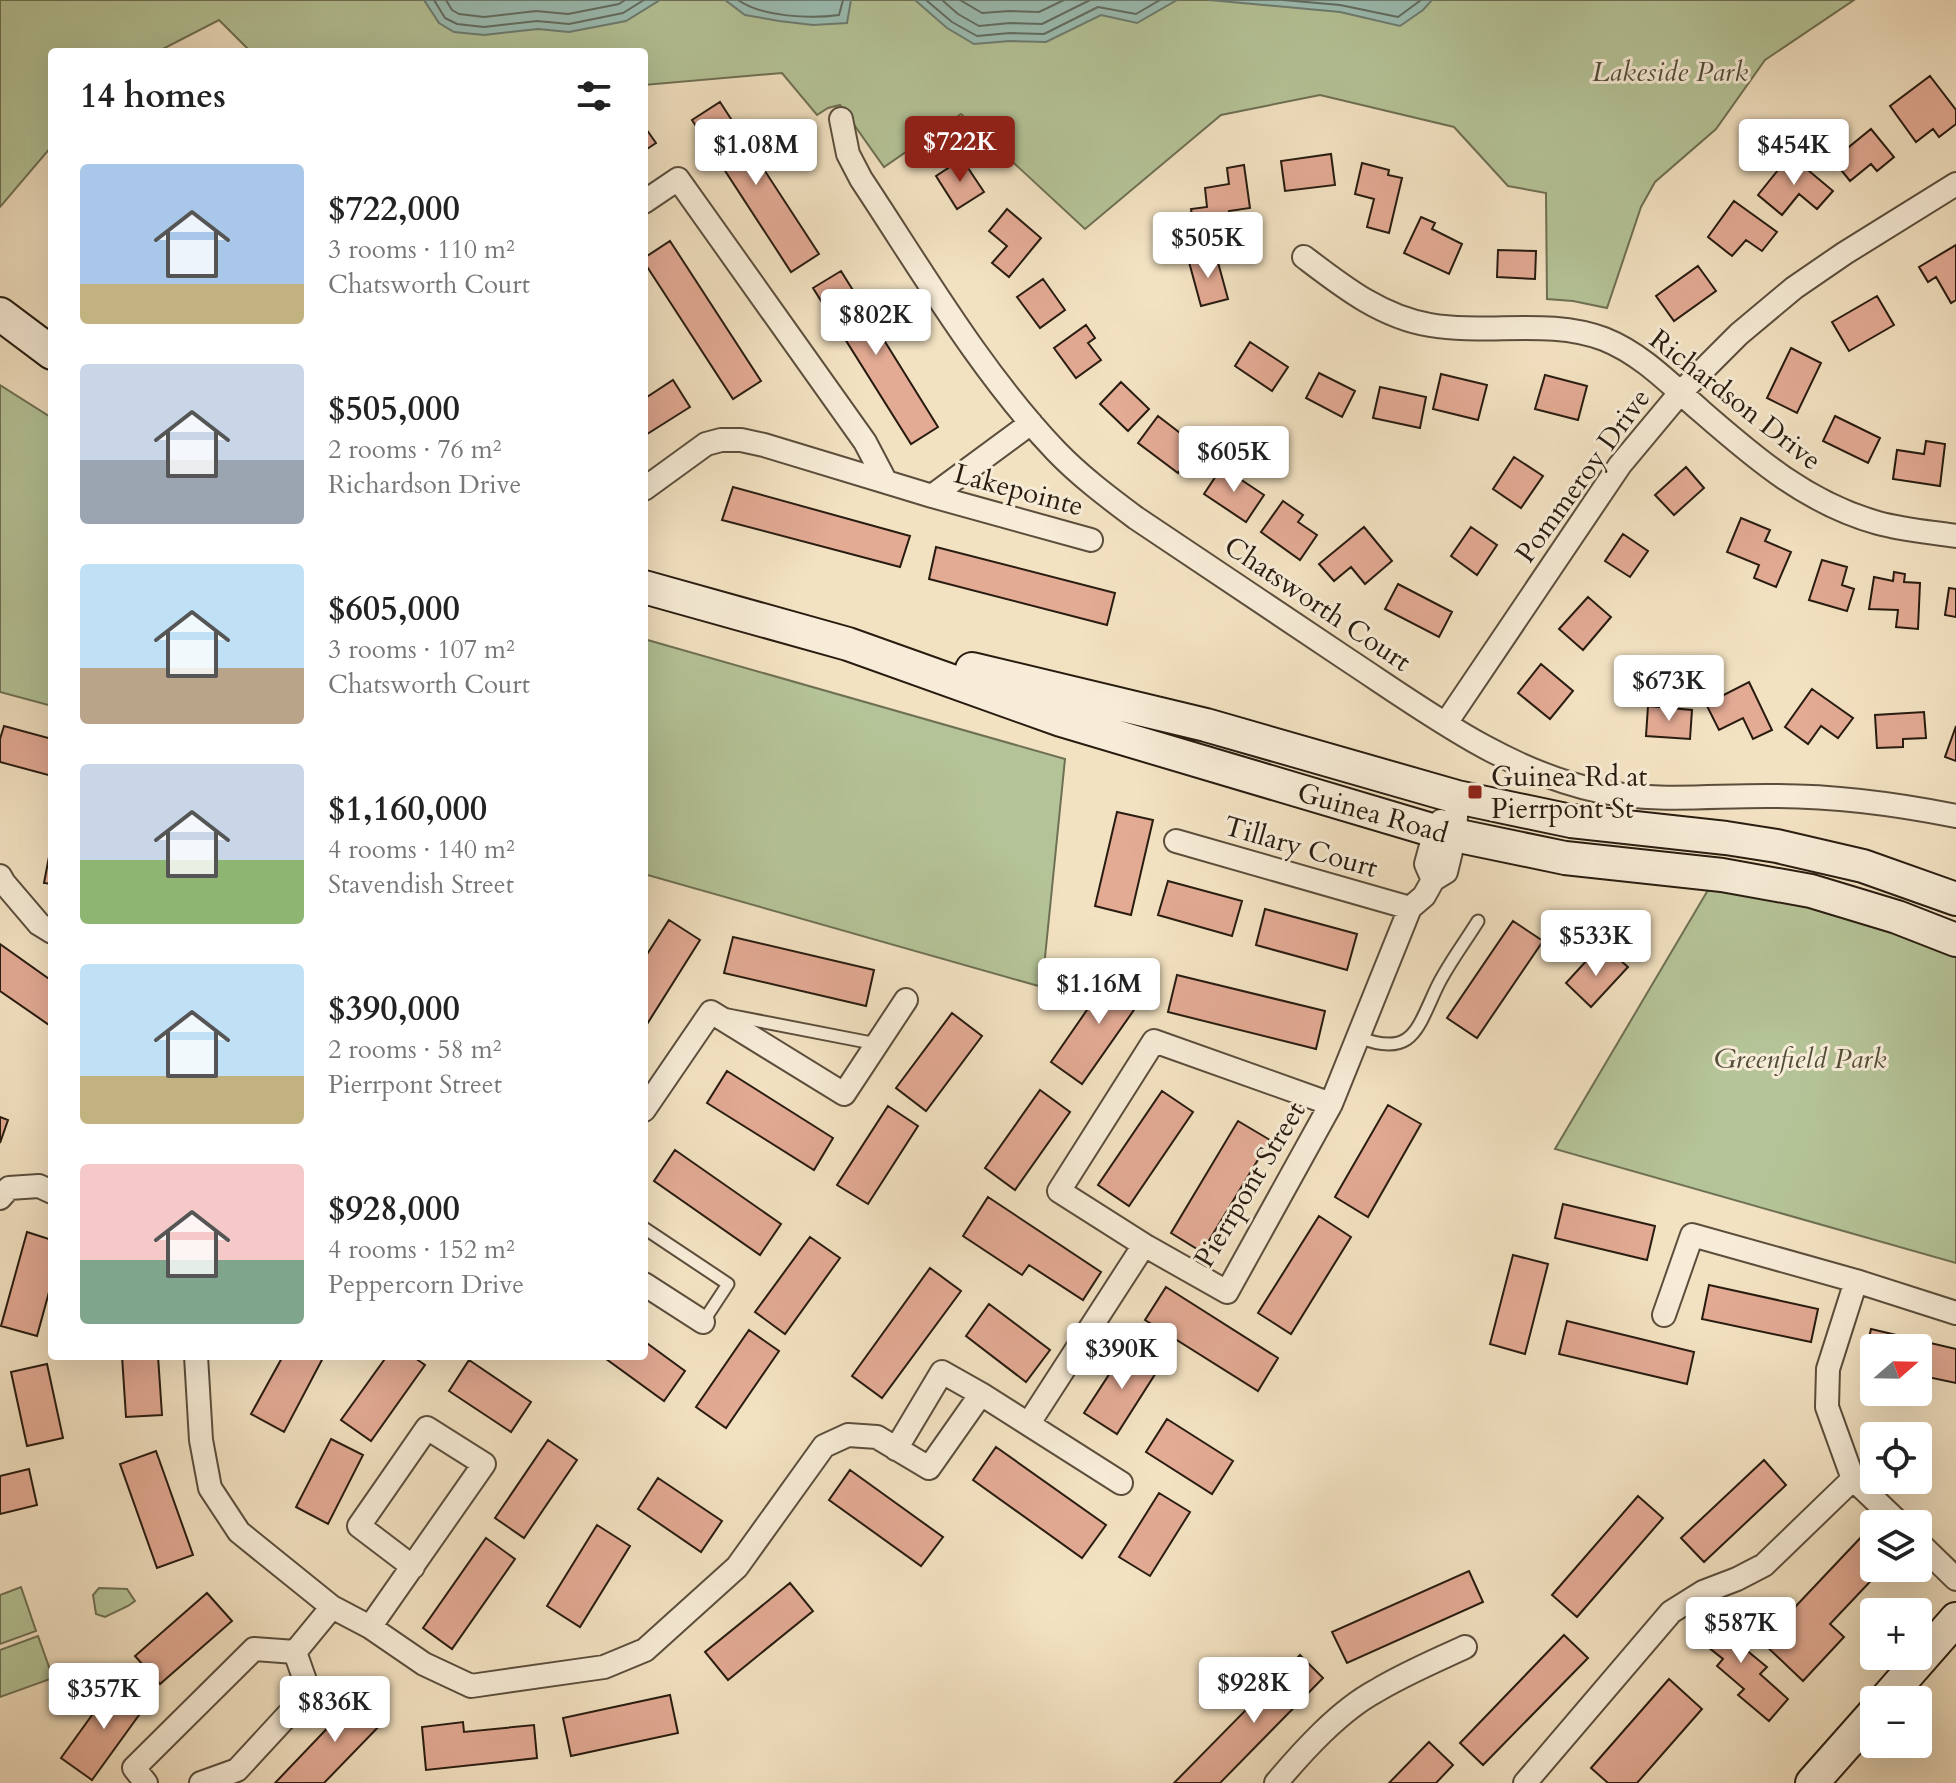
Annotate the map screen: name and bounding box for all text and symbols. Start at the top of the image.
park label: Lakeside Park [1592,53,1748,91]
text: 14 homes [80,73,226,119]
icon: filters [572,74,616,118]
pin: $722K [904,116,1016,184]
pin: $1.08M [691,119,821,187]
pin: $454K [1738,119,1850,187]
text: $722K [923,124,997,159]
text: $1.08M [713,127,799,162]
text: $454K [1757,127,1831,162]
text: $722,000 [328,186,460,232]
icon: home [144,196,240,292]
pin: $505K [1152,212,1264,280]
text: $505K [1171,220,1245,255]
text: 3 rooms · 110 m² [328,232,515,267]
text: Chatsworth Court [328,267,530,302]
pin: $802K [820,289,932,357]
text: $802K [839,297,913,332]
street label: Richardson Drive [1642,321,1829,479]
street label: Pommeroy Drive [1507,381,1659,571]
text: $505,000 [328,386,460,432]
icon: home [144,396,240,492]
pin: $605K [1178,426,1290,494]
text: 2 rooms · 76 m² [328,432,501,467]
text: $605K [1197,434,1271,469]
street label: Lakepointe [950,455,1087,525]
text: Richardson Drive [328,467,521,502]
street label: Chatsworth Court [1217,527,1418,681]
text: $605,000 [328,586,460,632]
icon: home [144,596,240,692]
text: 3 rooms · 107 m² [328,632,515,667]
pin: $673K [1613,655,1725,723]
text: $673K [1632,663,1706,698]
text: Chatsworth Court [328,667,530,702]
place label: Guinea Rd at Pierrpont St [1491,758,1648,828]
street label: Guinea Road [1293,773,1453,853]
marker: Guinea Rd at Pierrpont St [1466,783,1484,801]
text: $1,160,000 [328,786,487,832]
icon: home [144,796,240,892]
street label: Tillary Court [1219,807,1382,887]
text: 4 rooms · 140 m² [328,832,515,867]
text: Stavendish Street [328,867,514,902]
pin: $533K [1540,910,1652,978]
text: $533K [1559,918,1633,953]
pin: $1.16M [1034,958,1164,1026]
text: $1.16M [1056,966,1142,1001]
text: $390,000 [328,986,460,1032]
icon: home [144,996,240,1092]
text: 2 rooms · 58 m² [328,1032,501,1067]
park label: Greenfield Park [1714,1040,1887,1078]
text: Pierrpont Street [328,1067,502,1102]
street label: Pierrpont Street [1185,1094,1314,1275]
text: $928,000 [328,1186,460,1232]
icon: home [144,1196,240,1292]
text: 4 rooms · 152 m² [328,1232,515,1267]
text: Peppercorn Drive [328,1267,524,1302]
pin: $390K [1066,1323,1178,1391]
text: $390K [1085,1331,1159,1366]
north arrow [1860,1334,1932,1406]
map controls [1860,1334,1932,1758]
button: locate [1860,1422,1932,1494]
button: layers [1860,1510,1932,1582]
pin: $587K [1685,1597,1797,1665]
button: + [1860,1598,1932,1670]
text: $587K [1704,1605,1778,1640]
pin: $928K [1198,1657,1310,1725]
pin: $357K [48,1663,160,1731]
text: $928K [1217,1665,1291,1700]
text: $357K [67,1671,141,1706]
pin: $836K [279,1676,391,1744]
text: $836K [298,1684,372,1719]
button: − [1860,1686,1932,1758]

